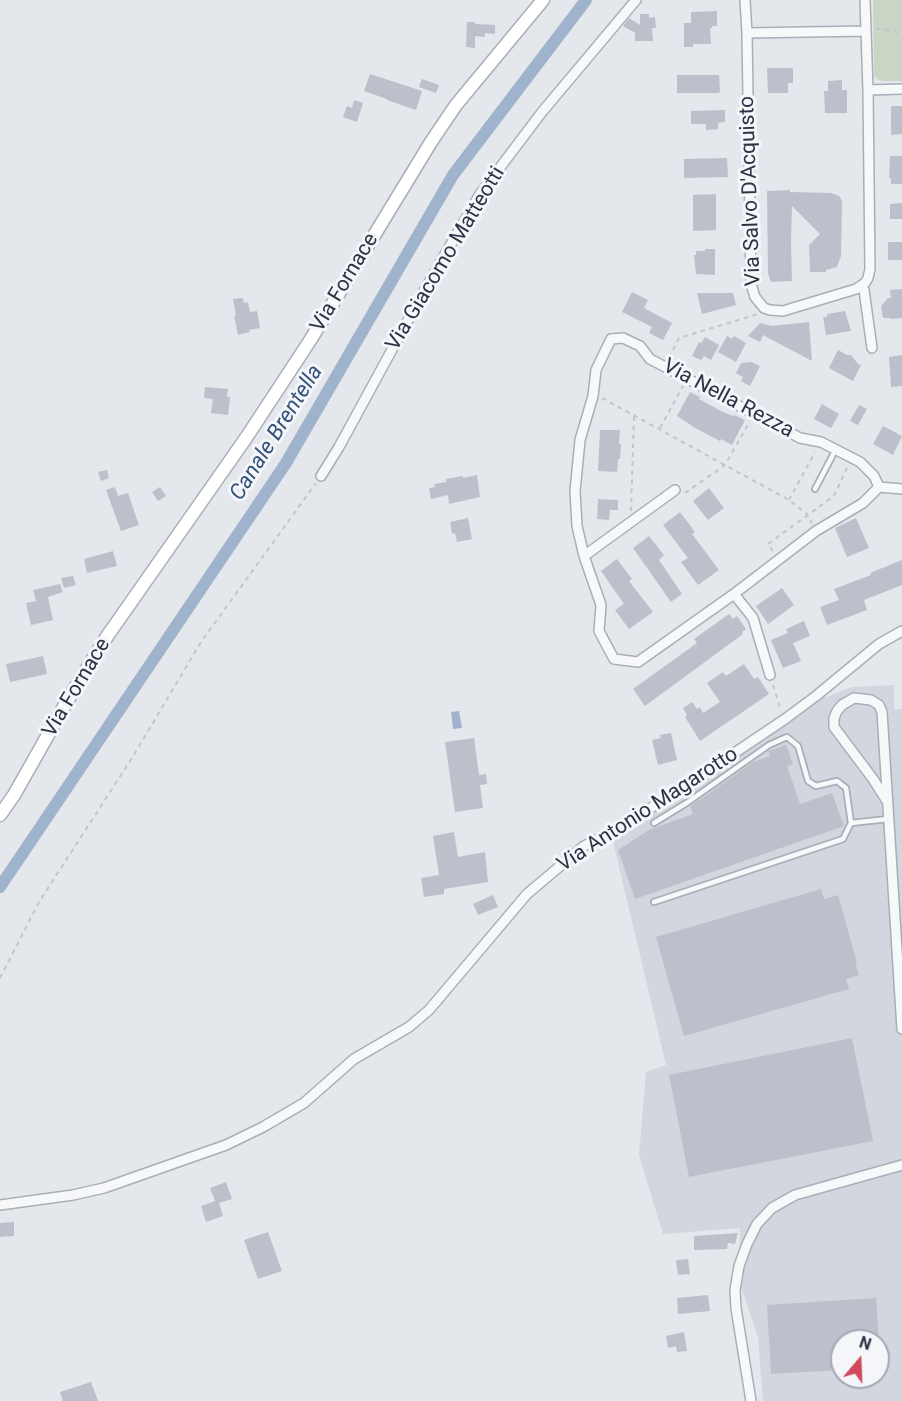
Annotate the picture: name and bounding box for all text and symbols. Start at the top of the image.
street label: Via Salvo D'Acquisto [735,95,767,287]
street label: Via Giacomo Matteotti [381,163,511,355]
street label: Via Fornace [306,229,384,337]
street label: Via Nella Rezza [658,354,798,444]
water label: Canale Brentella [225,360,329,506]
street label: Via Fornace [38,634,116,742]
street label: Via Antonio Magarotto [553,742,743,878]
north arrow [830,1329,890,1389]
text: N [857,1333,874,1354]

